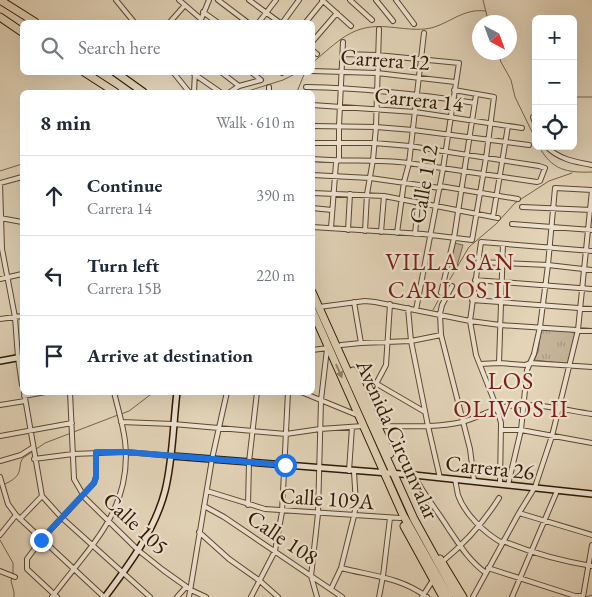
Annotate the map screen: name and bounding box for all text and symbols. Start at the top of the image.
north arrow [472,15,517,60]
map controls [532,15,577,150]
button: + [532,15,577,60]
search box [20,20,315,75]
icon: search [38,34,66,62]
text: Search here [78,35,160,60]
street label: Carrera 12 [339,42,431,77]
button: − [532,60,577,105]
street label: Carrera 14 [373,80,465,119]
button: locate [532,105,577,150]
text: 8 min [40,109,91,136]
text: Walk · 610 m [216,112,295,133]
street label: Calle 112 [402,142,445,226]
text: Continue [87,173,162,198]
icon: ahead [40,182,68,210]
text: 390 m [256,185,295,206]
text: Carrera 14 [87,198,152,219]
district label: VILLA SAN CARLOS II [385,246,515,305]
text: Turn left [87,253,159,278]
icon: left [40,262,68,290]
text: 220 m [256,265,295,286]
text: Carrera 15B [87,278,161,299]
icon: arrive [40,342,68,370]
text: Arrive at destination [87,343,253,368]
street label: Avenida Circunvalar [349,354,446,524]
one-way arrow [336,364,344,378]
district label: LOS OLIVOS II [453,365,569,424]
street label: Carrera 26 [444,448,536,487]
route start [274,454,297,477]
street label: Calle 109A [279,481,376,516]
street label: Calle 105 [97,486,175,561]
street label: Calle 108 [242,503,324,572]
route end [30,529,53,552]

